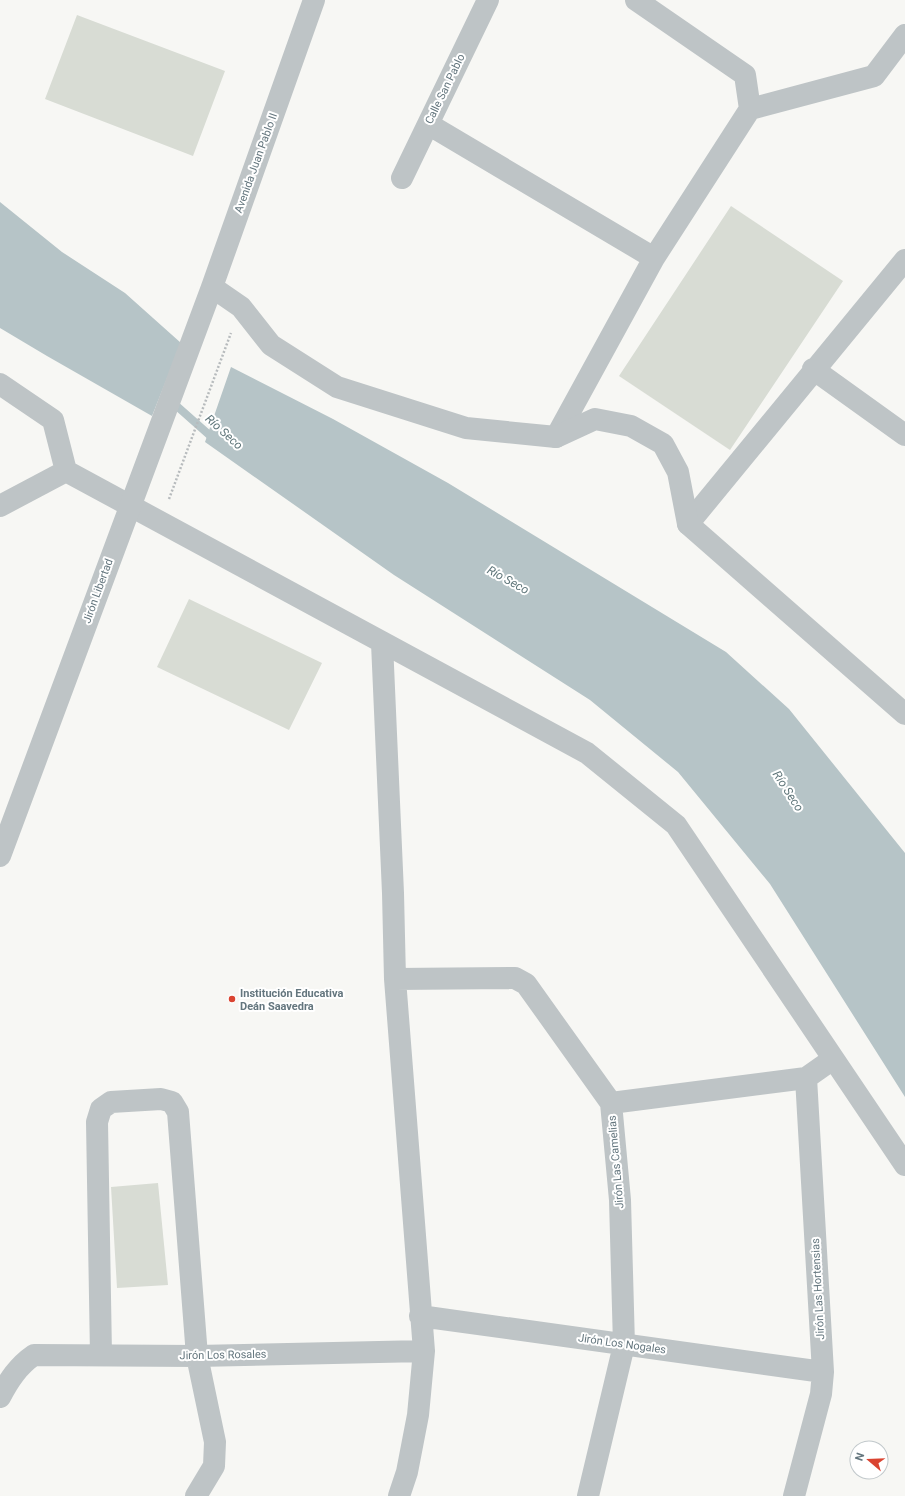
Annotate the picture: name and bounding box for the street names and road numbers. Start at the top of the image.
street label: Calle San Pablo [422,52,468,126]
street label: Avenida Juan Pablo II [232,111,280,215]
street label: Jirón Libertad [80,557,116,625]
street label: Jirón Las Camelias [605,1115,627,1209]
street label: Jirón Las Hortensias [809,1238,827,1340]
street label: Jirón Los Nogales [577,1331,667,1357]
street label: Jirón Los Rosales [179,1348,267,1362]

